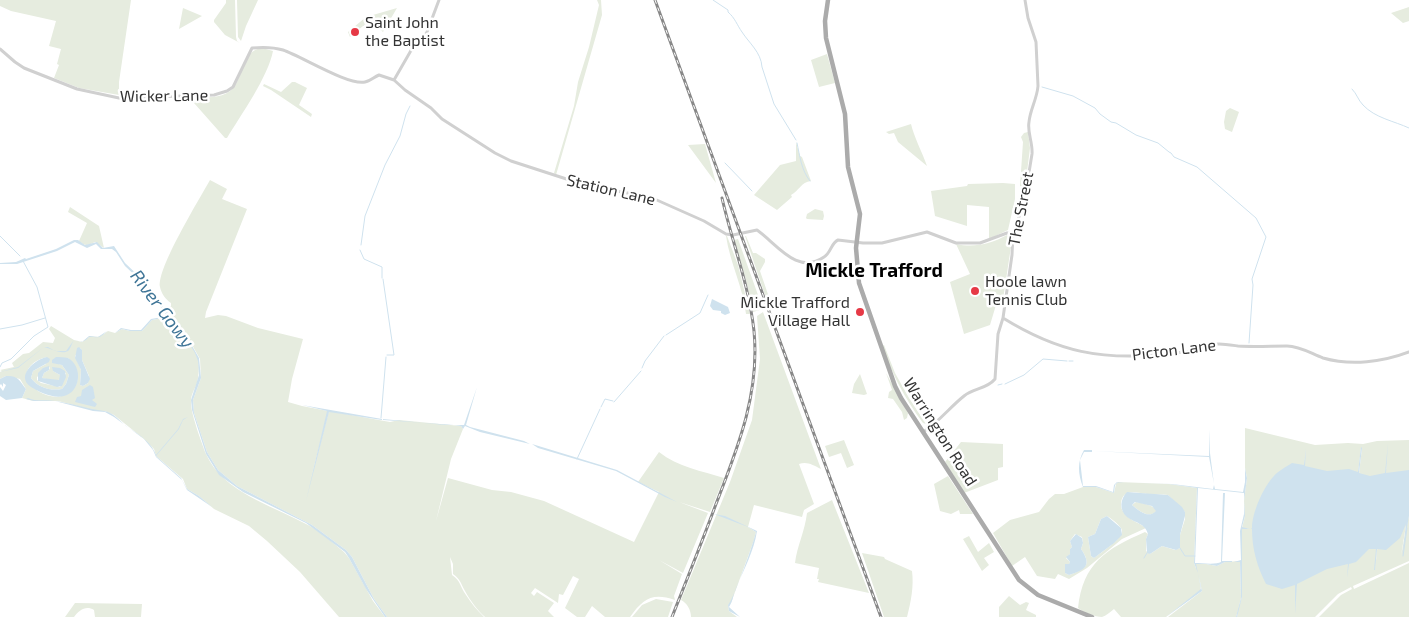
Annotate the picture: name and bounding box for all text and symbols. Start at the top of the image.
place label: Saint John the Baptist [365,13,445,51]
marker: Saint John the Baptist [349,26,361,38]
street label: Wicker Lane [120,86,208,106]
street label: Station Lane [565,170,657,210]
street label: The Street [1004,170,1038,248]
district label: Mickle Trafford [805,260,943,282]
water label: River Gowy [126,266,198,352]
place label: Hoole lawn Tennis Club [985,272,1067,310]
marker: Hoole lawn Tennis Club [969,285,981,297]
place label: Mickle Trafford Village Hall [740,293,850,331]
marker: Mickle Trafford Village Hall [854,306,866,318]
street label: Picton Lane [1131,335,1217,365]
street label: Warrington Road [899,374,981,490]

